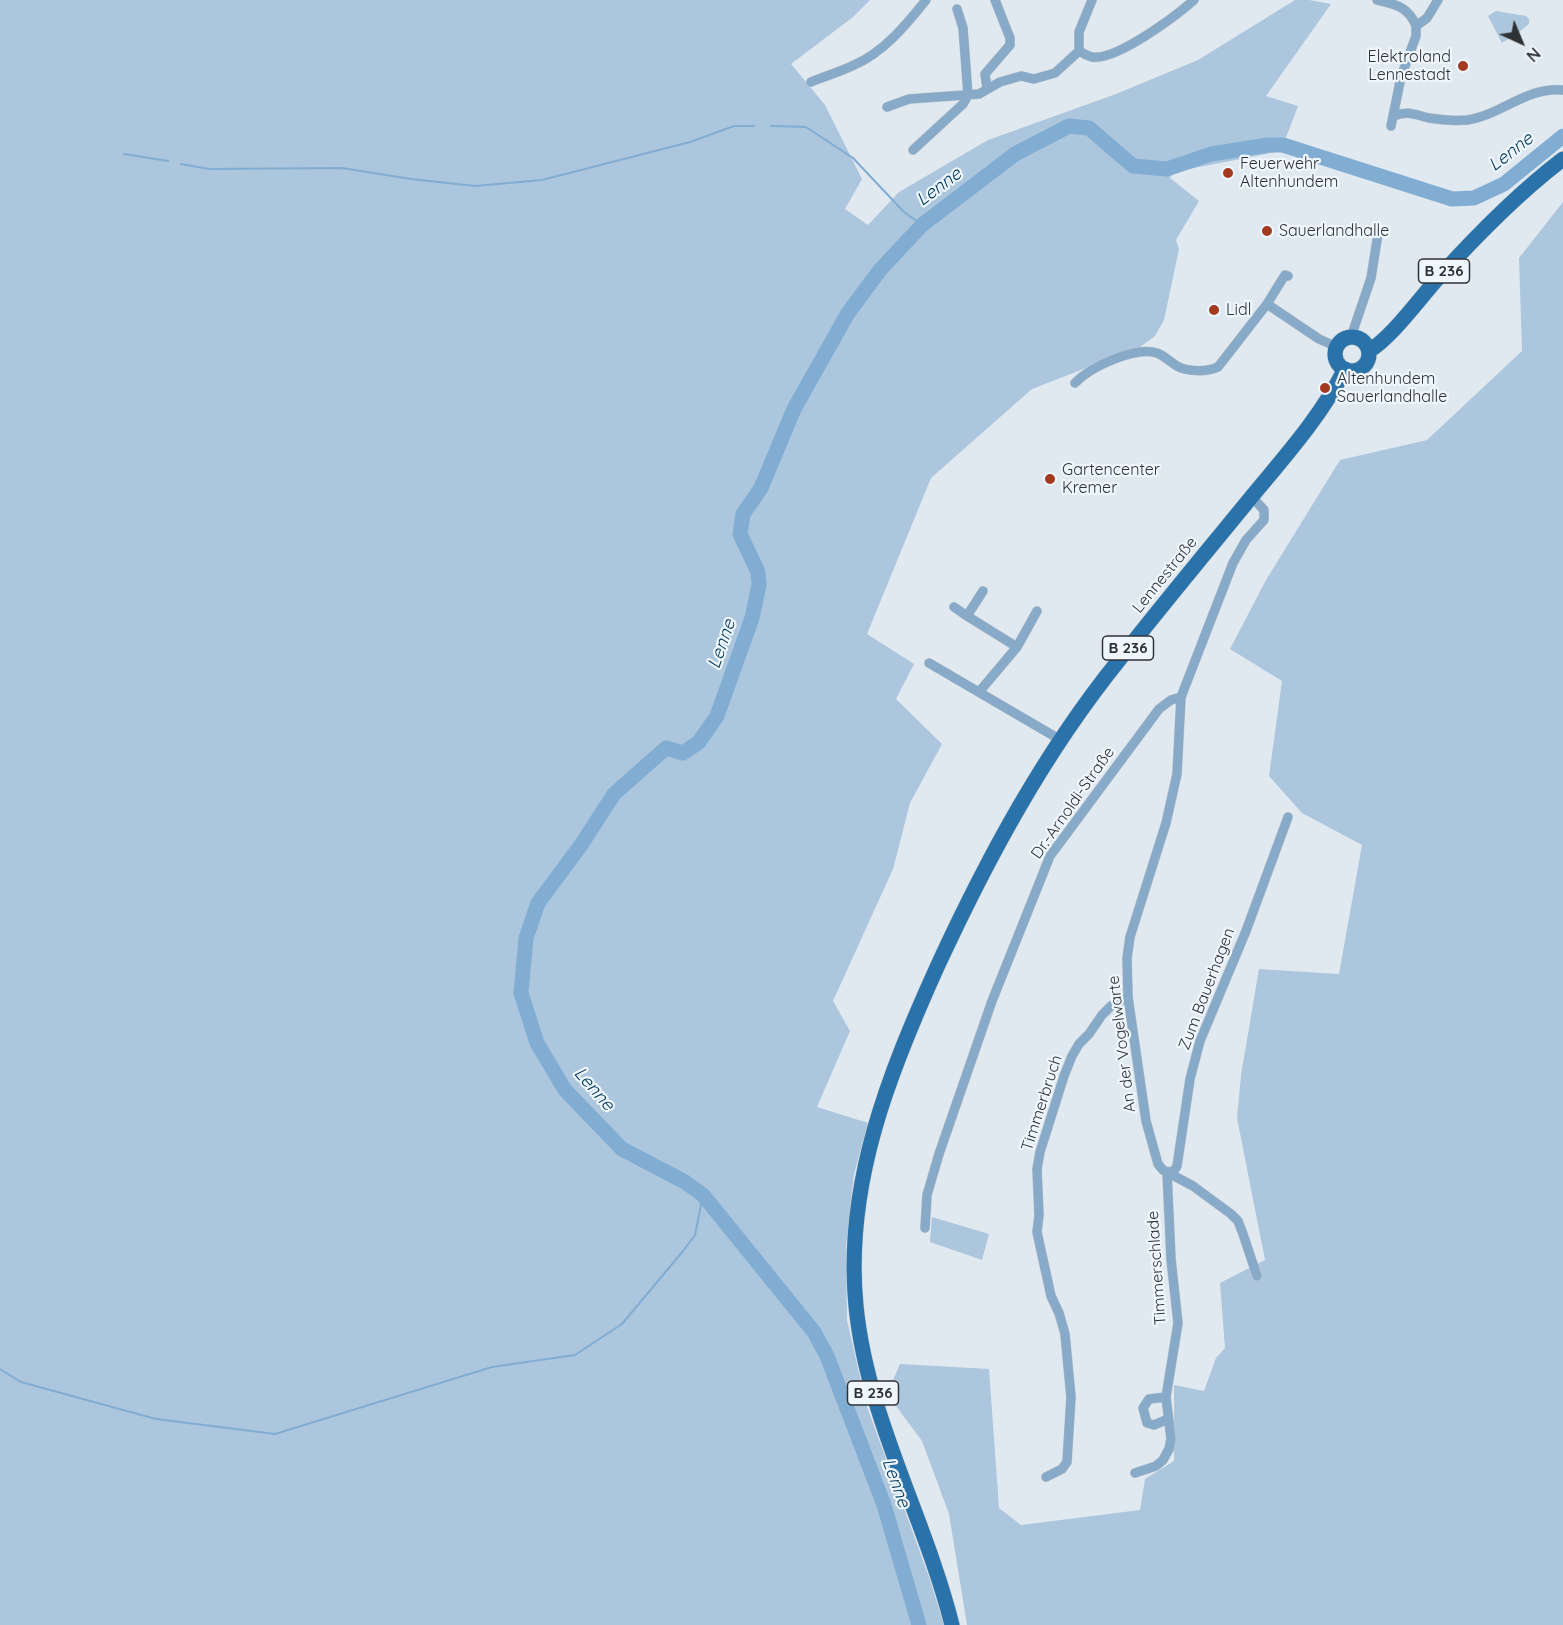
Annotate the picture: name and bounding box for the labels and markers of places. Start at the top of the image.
place label: Elektroland Lennestadt [1368,47,1451,85]
marker: Elektroland Lennestadt [1456,59,1470,73]
place label: Feuerwehr Altenhundem [1240,154,1338,192]
marker: Feuerwehr Altenhundem [1221,166,1235,180]
place label: Sauerlandhalle [1279,221,1389,241]
marker: Sauerlandhalle [1260,224,1274,238]
place label: Lidl [1226,300,1251,320]
marker: Lidl [1207,303,1221,317]
place label: Altenhundem Sauerlandhalle [1337,369,1447,407]
marker: Altenhundem Sauerlandhalle [1318,381,1332,395]
place label: Gartencenter Kremer [1062,460,1160,498]
marker: Gartencenter Kremer [1043,472,1057,486]

